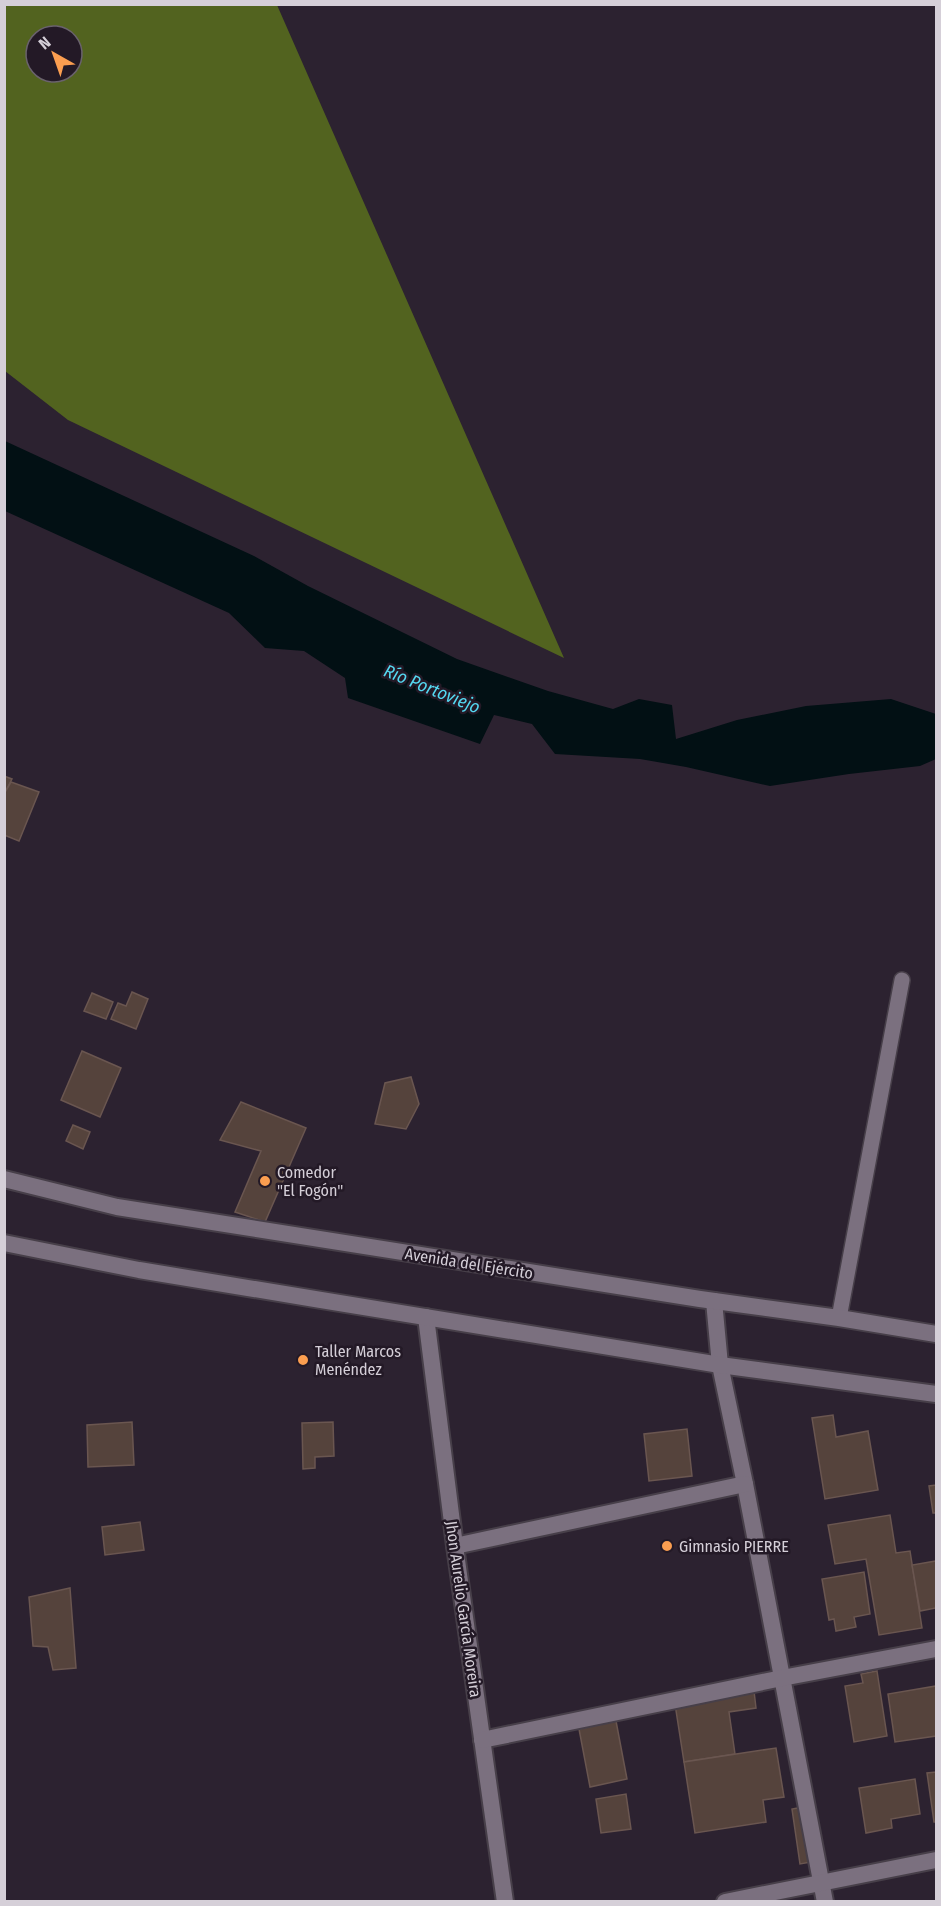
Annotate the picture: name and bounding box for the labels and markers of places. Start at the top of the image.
place label: Comedor "El Fogón" [277,1163,343,1200]
marker: Comedor "El Fogón" [258,1174,272,1188]
place label: Taller Marcos Menéndez [315,1342,401,1379]
marker: Taller Marcos Menéndez [296,1353,310,1367]
place label: Gimnasio PIERRE [679,1537,789,1556]
marker: Gimnasio PIERRE [660,1539,674,1553]

